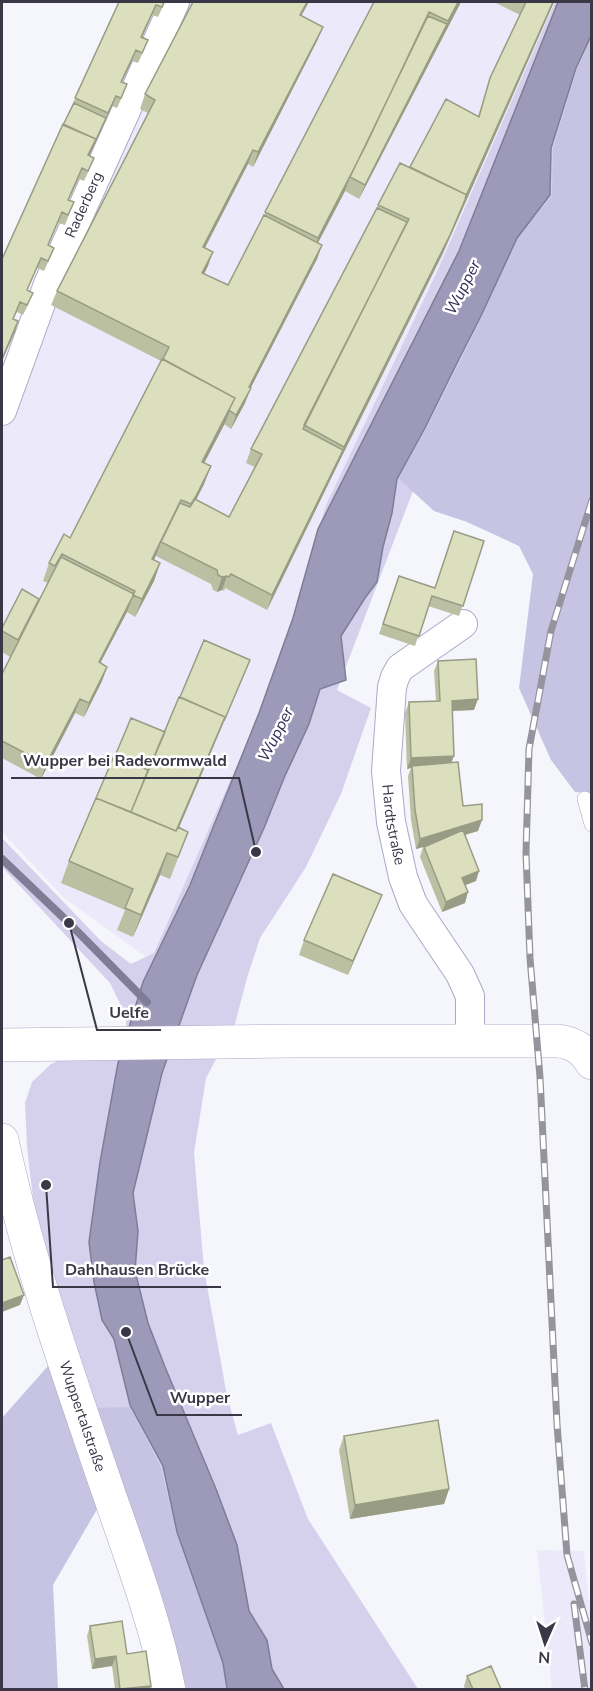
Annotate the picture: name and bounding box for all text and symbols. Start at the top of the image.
street label: Raderberg [60,168,107,241]
water label: Wupper [440,255,487,319]
water label: Wupper [253,702,300,766]
callout: Wupper bei Radevormwald [11,744,239,778]
text: Wupper bei Radevormwald [23,750,227,772]
street label: Hardtstraße [377,783,410,867]
callout: Uelfe [97,996,161,1030]
text: Uelfe [109,1002,149,1024]
callout: Dahlhausen Brücke [53,1253,221,1287]
text: Dahlhausen Brücke [65,1259,209,1281]
street label: Wuppertalstraße [55,1358,111,1474]
callout: Wupper [157,1381,242,1415]
text: Wupper [170,1387,231,1409]
north arrow [515,1613,575,1673]
text: N [538,1646,551,1668]

